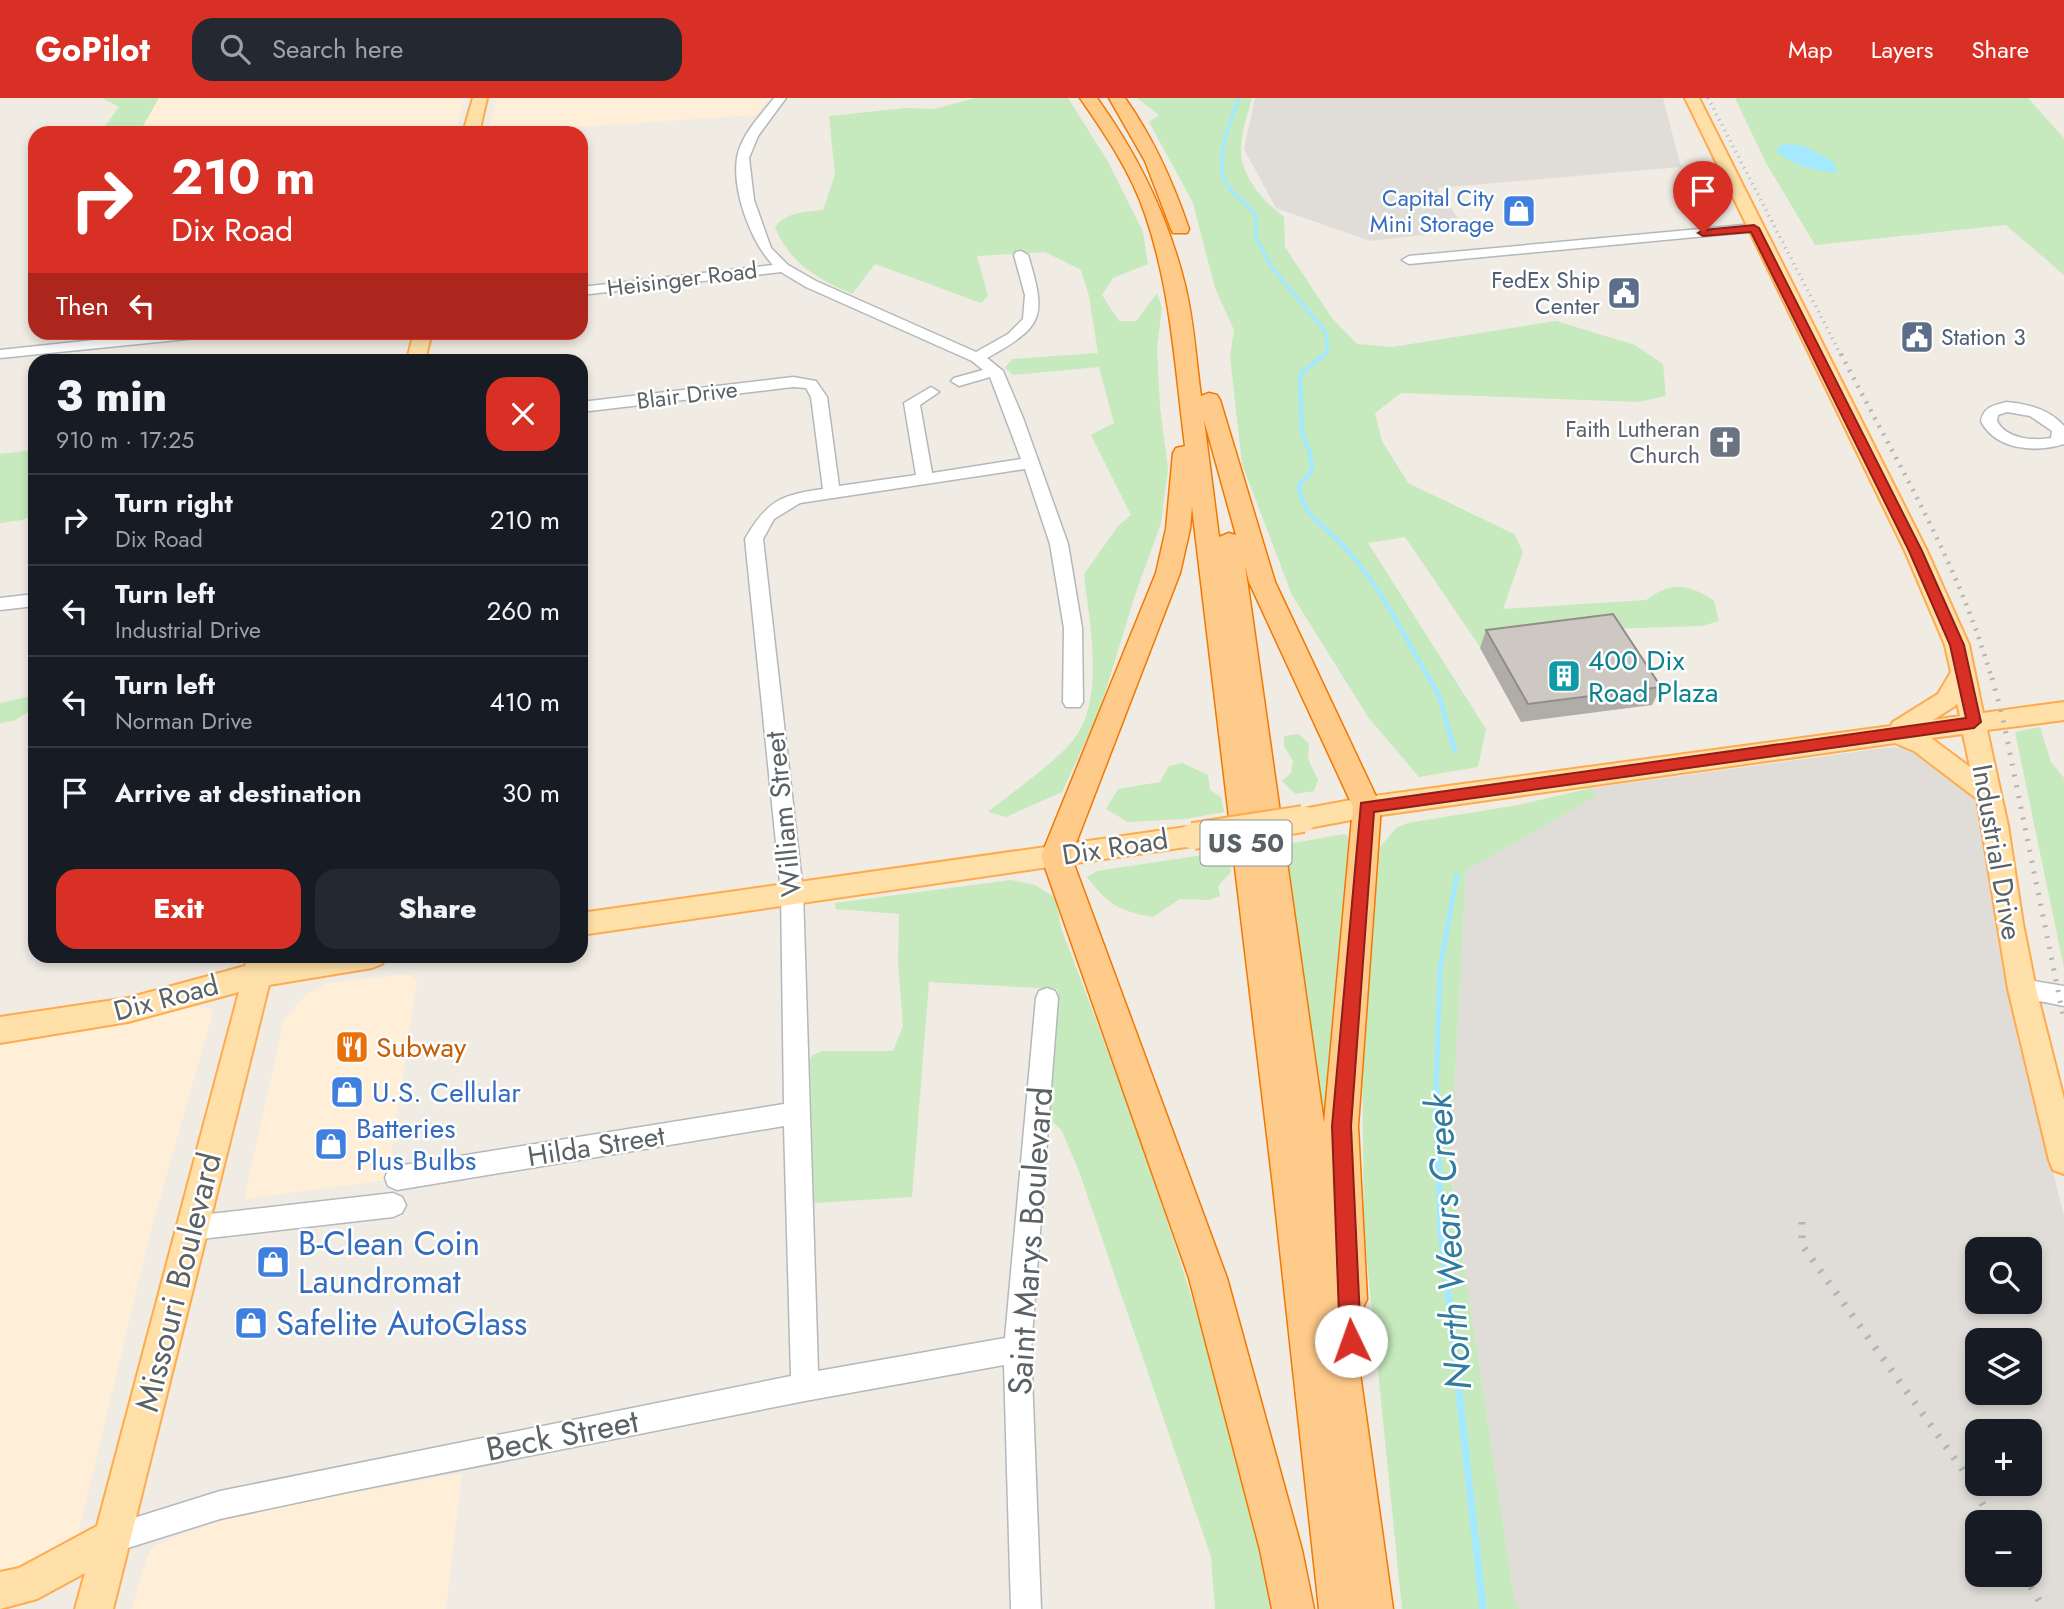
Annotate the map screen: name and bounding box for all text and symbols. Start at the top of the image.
search box [192,18,682,81]
text: GoPilot [35,26,150,73]
icon: search [216,30,254,68]
text: Search here [272,30,403,68]
text: Map [1788,32,1833,67]
text: Layers [1871,32,1933,67]
text: Share [1971,32,2029,67]
text: 210 m [171,142,315,212]
icon: right [56,154,147,245]
pin [1673,161,1733,233]
icon: arrive [1684,172,1722,210]
place label: Capital City Mini Storage [1370,181,1495,241]
shop icon: Capital City Mini Storage [1500,192,1538,230]
text: Dix Road [171,207,293,253]
street label: Heisinger Road [605,253,759,305]
place label: FedEx Ship Center [1491,263,1600,323]
public building icon: FedEx Ship Center [1605,274,1643,312]
text: Then [56,287,109,325]
icon: left [123,287,161,325]
public building icon: Station 3 [1898,318,1936,356]
place label: Station 3 [1941,320,2026,354]
text: 3 min [56,366,167,427]
street label: Blair Drive [635,372,739,418]
button: close [486,377,560,451]
place label: Faith Lutheran Church [1565,412,1700,472]
text: 910 m · 17:25 [56,423,194,457]
church icon: Faith Lutheran Church [1706,423,1744,461]
text: Turn right [115,484,233,522]
icon: right [56,501,94,539]
text: 210 m [490,501,560,539]
text: Dix Road [115,522,203,556]
text: Turn left [115,575,215,613]
icon: left [56,592,94,630]
text: 260 m [487,592,560,630]
text: Industrial Drive [115,613,261,647]
place label: 400 Dix Road Plaza [1588,640,1718,713]
building icon: 400 Dix Road Plaza [1545,657,1583,695]
text: Turn left [115,666,215,704]
icon: left [56,683,94,721]
text: 410 m [489,683,560,721]
text: Norman Drive [115,704,252,738]
street label: William Street [754,729,812,899]
street label: Industrial Drive [1961,761,2033,943]
icon: arrive [56,774,94,812]
text: Arrive at destination [115,774,362,812]
text: 30 m [502,774,560,812]
street label: Dix Road [1059,818,1171,876]
road number: US 50 [1200,820,1292,866]
button: Exit [56,869,301,949]
button: Share [315,869,560,949]
street label: Dix Road [109,964,223,1032]
place label: Subway [376,1027,467,1068]
restaurant icon: Subway [333,1028,371,1066]
place label: U.S. Cellular [372,1072,521,1113]
shop icon: U.S. Cellular [328,1073,366,1111]
street label: Saint Marys Boulevard [996,1085,1064,1397]
water label: North Wears Creek [1411,1090,1485,1392]
place label: Batteries Plus Bulbs [356,1108,476,1181]
street label: Hilda Street [524,1115,668,1177]
shop icon: Batteries Plus Bulbs [312,1125,350,1163]
street label: Missouri Boulevard [123,1148,233,1416]
place label: B-Clean Coin Laundromat [298,1220,480,1305]
map controls [1965,1237,2042,1587]
button: search [1965,1237,2042,1314]
shop icon: B-Clean Coin Laundromat [254,1243,292,1281]
place label: Safelite AutoGlass [276,1300,527,1347]
shop icon: Safelite AutoGlass [232,1304,270,1342]
position arrow [1314,1304,1388,1378]
button: layers [1965,1328,2042,1405]
street label: Beck Street [482,1397,642,1473]
button: + [1965,1419,2042,1496]
button: − [1965,1510,2042,1587]

